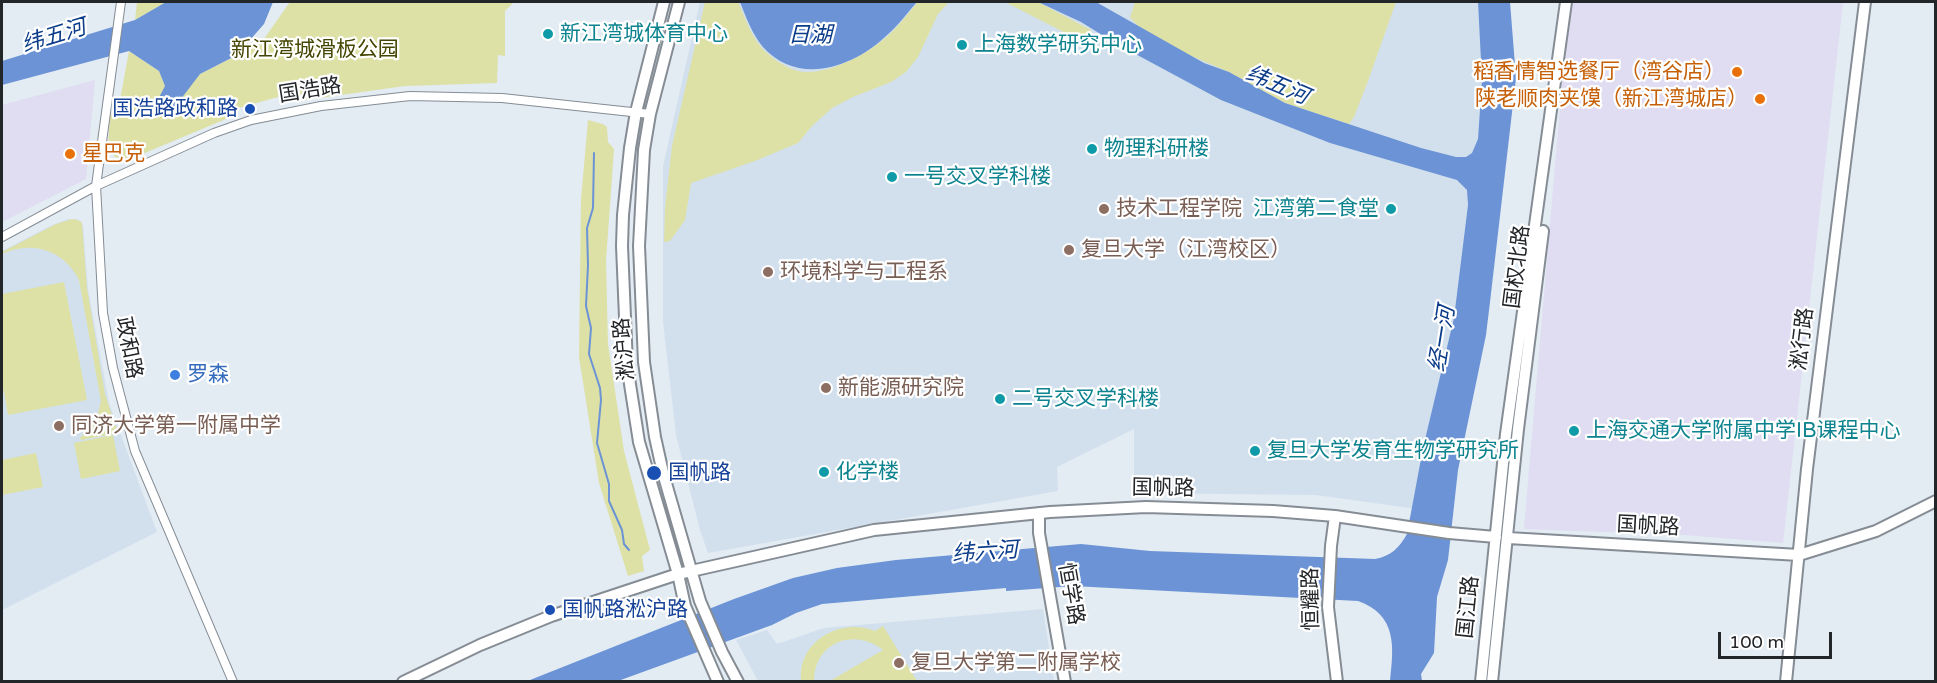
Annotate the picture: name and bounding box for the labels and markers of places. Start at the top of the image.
place label: 新江湾城体育中心 [560,21,728,47]
marker: 新江湾城体育中心 [541,27,555,41]
place label: 上海数学研究中心 [974,32,1142,58]
marker: 上海数学研究中心 [955,38,969,52]
place label: 稻香情智选餐厅（湾谷店） [1473,59,1725,85]
marker: 稻香情智选餐厅（湾谷店） [1730,65,1744,79]
place label: 陕老顺肉夹馍（新江湾城店） [1475,86,1748,112]
marker: 陕老顺肉夹馍（新江湾城店） [1753,92,1767,106]
place label: 国浩路政和路 [112,96,238,122]
marker: 国浩路政和路 [243,102,257,116]
place label: 物理科研楼 [1104,136,1209,162]
place label: 星巴克 [82,141,145,167]
marker: 物理科研楼 [1085,142,1099,156]
marker: 星巴克 [63,147,77,161]
place label: 一号交叉学科楼 [904,164,1051,190]
marker: 一号交叉学科楼 [885,170,899,184]
place label: 技术工程学院 [1116,196,1242,222]
place label: 江湾第二食堂 [1253,196,1379,222]
marker: 技术工程学院 [1097,202,1111,216]
marker: 江湾第二食堂 [1384,202,1398,216]
place label: 复旦大学（江湾校区） [1081,237,1291,263]
marker: 复旦大学（江湾校区） [1062,243,1076,257]
place label: 环境科学与工程系 [780,259,948,285]
marker: 环境科学与工程系 [761,265,775,279]
place label: 罗森 [187,362,229,388]
marker: 罗森 [168,368,182,382]
place label: 新能源研究院 [838,375,964,401]
marker: 新能源研究院 [819,381,833,395]
place label: 二号交叉学科楼 [1012,386,1159,412]
marker: 二号交叉学科楼 [993,392,1007,406]
place label: 同济大学第一附属中学 [71,413,281,439]
place label: 上海交通大学附属中学IB课程中心 [1586,418,1901,444]
marker: 同济大学第一附属中学 [52,419,66,433]
marker: 上海交通大学附属中学IB课程中心 [1567,424,1581,438]
place label: 复旦大学发育生物学研究所 [1267,438,1519,464]
marker: 复旦大学发育生物学研究所 [1248,444,1262,458]
place label: 化学楼 [836,459,899,485]
place label: 国帆路 [668,460,731,486]
marker: 国帆路 [645,464,663,482]
marker: 化学楼 [817,465,831,479]
place label: 国帆路淞沪路 [562,597,688,623]
marker: 国帆路淞沪路 [543,603,557,617]
place label: 复旦大学第二附属学校 [911,650,1121,676]
marker: 复旦大学第二附属学校 [892,656,906,670]

